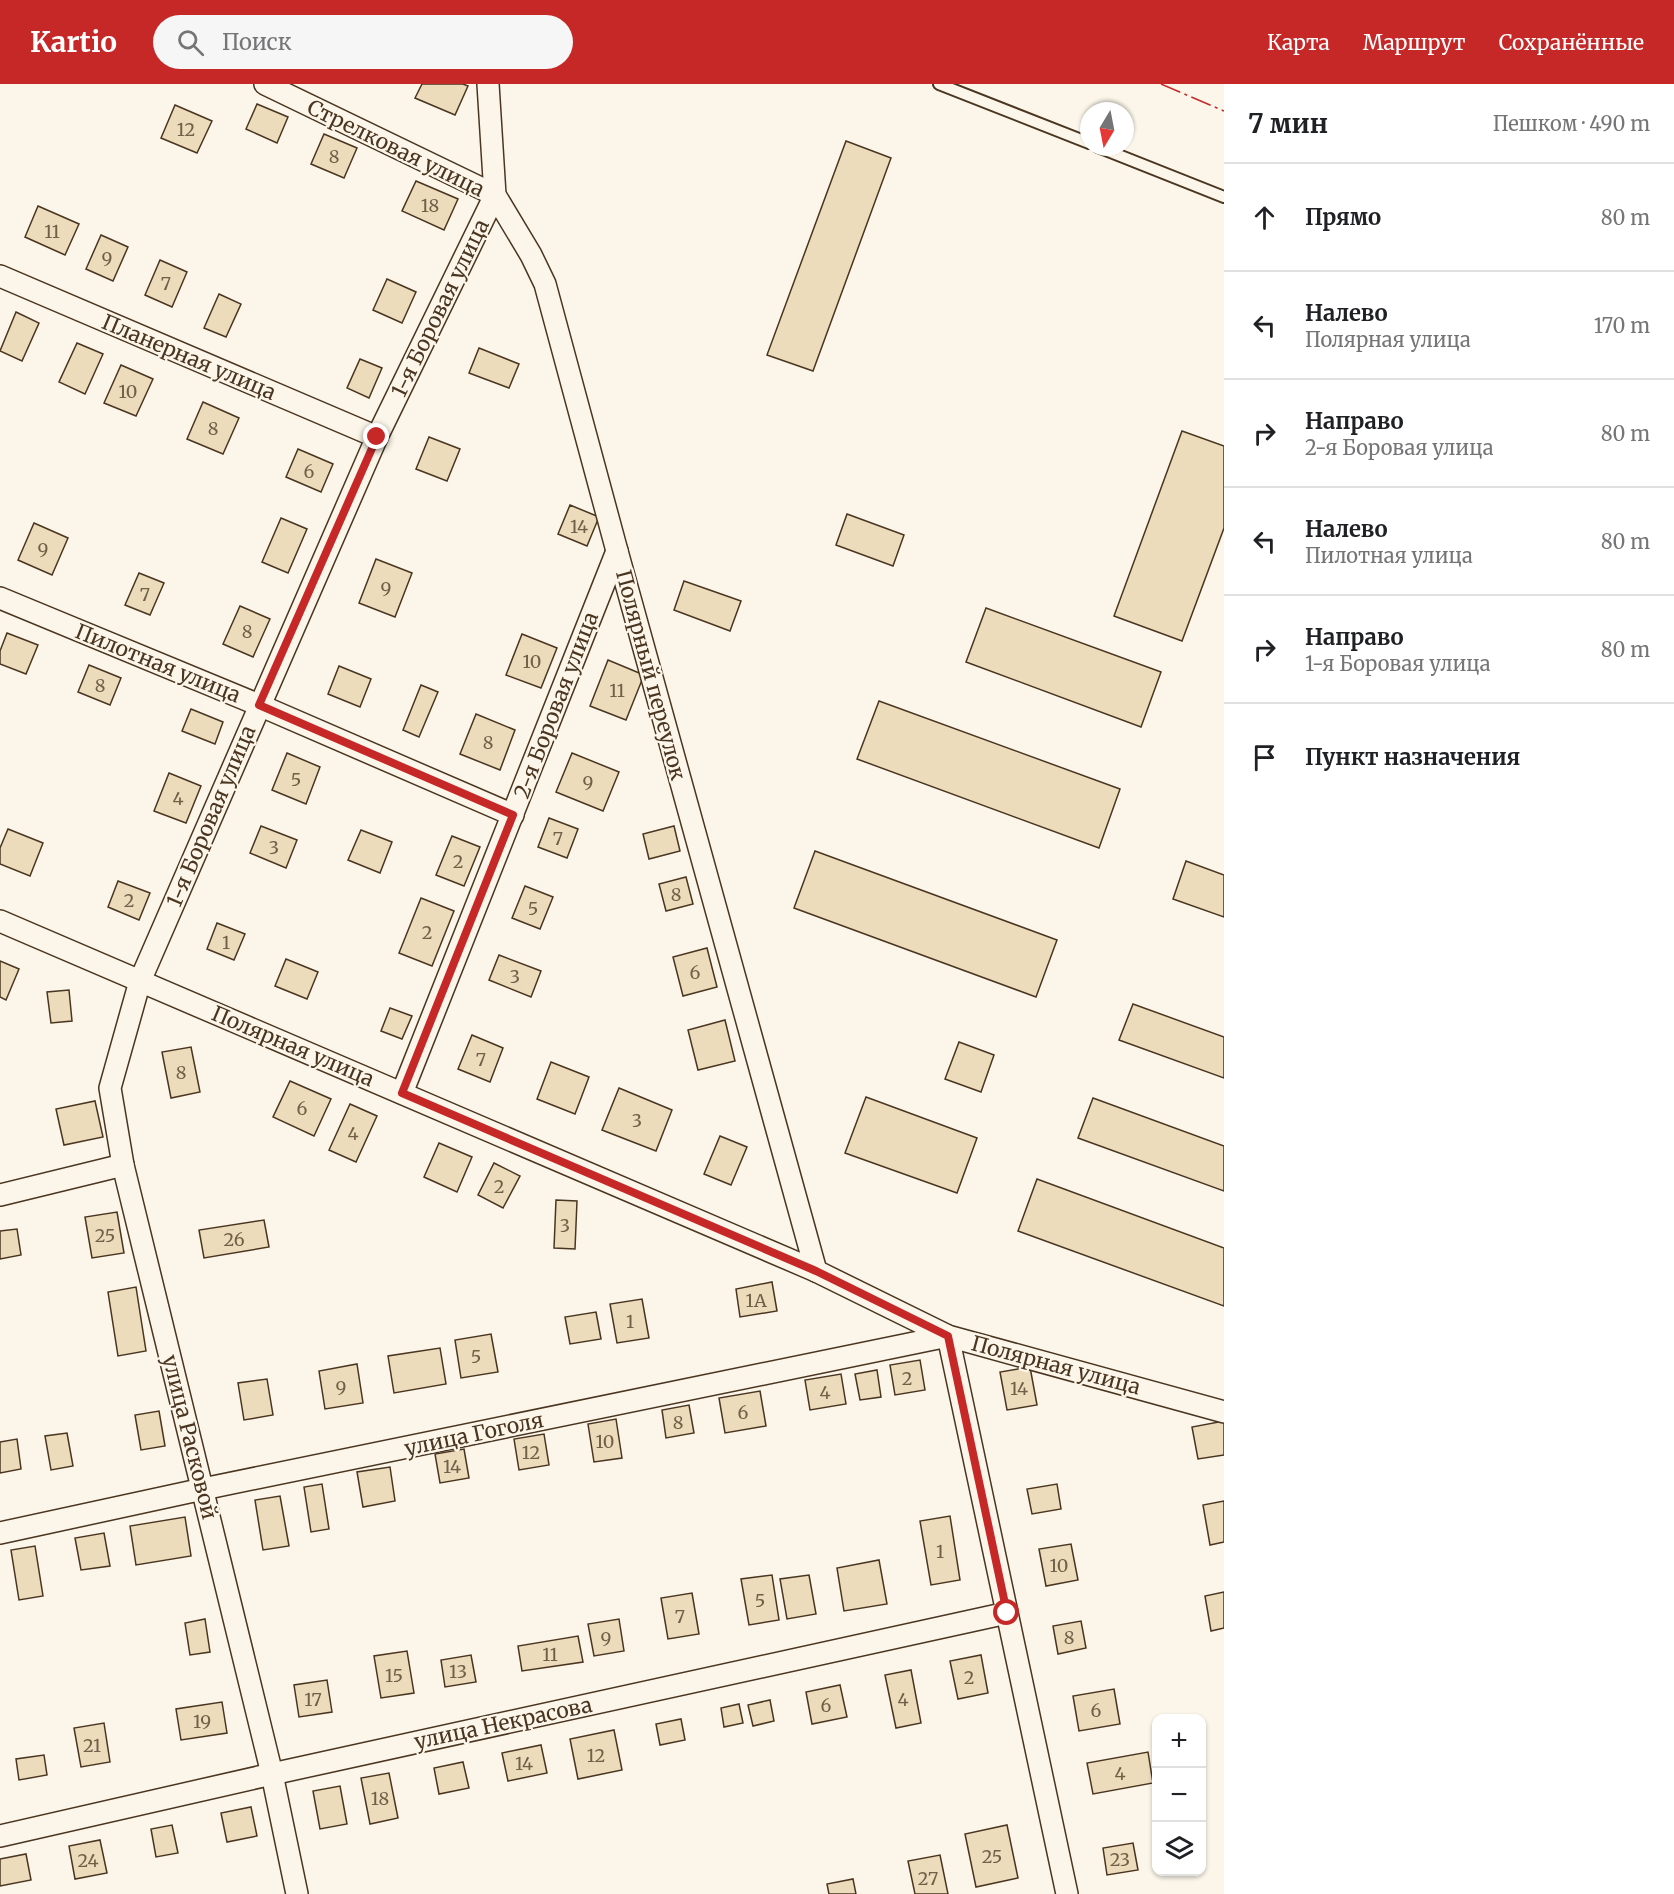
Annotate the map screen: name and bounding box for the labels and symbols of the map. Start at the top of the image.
street label: Стрелковая улица [303,93,489,203]
north arrow [1080,102,1134,156]
house number: 12 [177,118,195,141]
house number: 8 [329,145,339,168]
house number: 18 [421,194,439,217]
street label: 1-я Боровая улица [385,215,495,401]
house number: 11 [44,220,60,243]
house number: 9 [102,247,112,270]
house number: 7 [161,272,171,295]
street label: Планерная улица [98,308,280,406]
house number: 10 [119,380,137,403]
house number: 8 [208,417,218,440]
route end [363,423,389,449]
house number: 6 [304,460,315,483]
house number: 14 [570,515,588,538]
house number: 9 [38,538,48,561]
street label: Полярный переулок [610,567,692,783]
house number: 9 [381,577,391,600]
house number: 7 [140,583,150,606]
street label: 2-я Боровая улица [508,608,604,802]
street label: Пилотная улица [71,618,245,708]
house number: 8 [242,620,252,643]
house number: 10 [523,650,541,673]
house number: 8 [95,674,105,697]
house number: 11 [609,679,625,702]
street label: 1-я Боровая улица [161,721,261,911]
house number: 8 [483,731,493,754]
house number: 5 [291,768,301,791]
house number: 9 [583,771,593,794]
house number: 4 [172,787,184,810]
house number: 7 [553,827,563,850]
house number: 3 [269,836,279,859]
house number: 2 [453,850,463,873]
house number: 8 [671,883,681,906]
house number: 2 [124,889,134,912]
house number: 5 [528,897,538,920]
house number: 2 [422,921,432,944]
house number: 1 [222,931,230,954]
house number: 6 [690,961,701,984]
house number: 3 [510,965,520,988]
street label: Полярная улица [208,1000,378,1092]
house number: 7 [476,1048,486,1071]
house number: 8 [176,1061,186,1084]
house number: 6 [297,1097,308,1120]
house number: 3 [632,1109,642,1132]
house number: 4 [347,1122,359,1145]
house number: 2 [494,1175,504,1198]
house number: 3 [560,1214,570,1237]
house number: 25 [95,1224,115,1247]
house number: 26 [223,1228,245,1251]
house number: 1А [745,1289,767,1312]
house number: 1 [626,1310,634,1333]
street label: Полярная улица [968,1329,1144,1401]
house number: 5 [471,1345,481,1368]
street label: улица Расковой [157,1352,223,1522]
house number: 2 [902,1367,912,1390]
house number: 9 [336,1376,346,1399]
house number: 14 [1010,1377,1028,1400]
house number: 4 [819,1381,831,1404]
house number: 6 [738,1401,749,1424]
street label: улица Гоголя [402,1406,546,1462]
house number: 8 [673,1411,683,1434]
house number: 10 [596,1430,614,1453]
house number: 12 [522,1441,540,1464]
house number: 14 [443,1455,461,1478]
house number: 1 [936,1540,944,1563]
house number: 10 [1050,1554,1068,1577]
house number: 5 [755,1589,765,1612]
route start [993,1599,1019,1625]
house number: 7 [675,1605,685,1628]
house number: 8 [1064,1626,1074,1649]
house number: 9 [601,1627,611,1650]
house number: 11 [542,1643,558,1666]
house number: 13 [449,1660,467,1683]
house number: 15 [385,1664,403,1687]
house number: 2 [964,1666,974,1689]
house number: 17 [304,1688,322,1711]
house number: 4 [897,1688,909,1711]
street label: улица Некрасова [412,1691,594,1755]
house number: 6 [821,1694,832,1717]
house number: 6 [1091,1699,1102,1722]
house number: 19 [193,1710,211,1733]
house number: 21 [83,1734,101,1757]
house number: 12 [587,1744,605,1767]
house number: 14 [515,1752,533,1775]
house number: 4 [1114,1762,1126,1785]
house number: 18 [371,1787,389,1810]
house number: 25 [982,1845,1002,1868]
house number: 23 [1110,1848,1130,1871]
house number: 24 [77,1849,99,1872]
house number: 27 [918,1867,938,1890]

